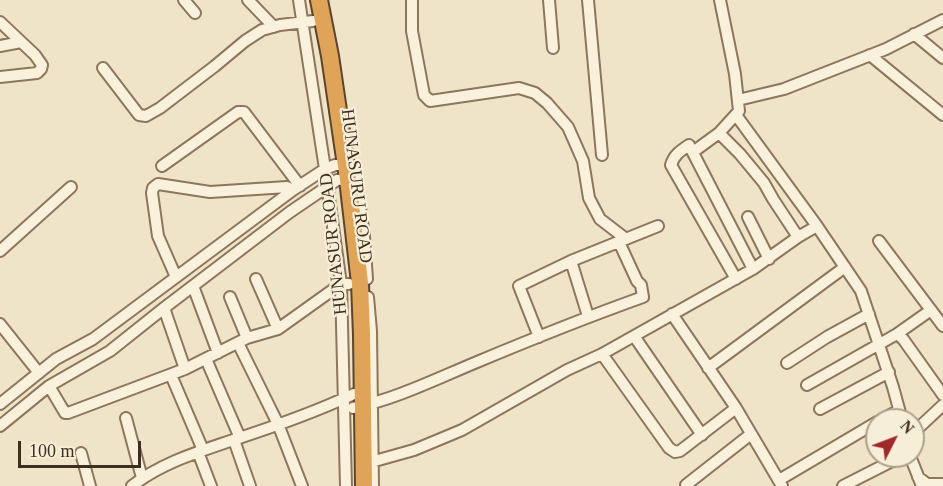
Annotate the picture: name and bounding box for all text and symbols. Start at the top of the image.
street label: HUNASURU ROAD [336,108,376,264]
street label: HUNASUR ROAD [316,172,352,316]
north arrow [865,408,925,468]
text: N [897,417,917,437]
scale bar [21,429,144,467]
text: 100 m [29,441,75,461]

